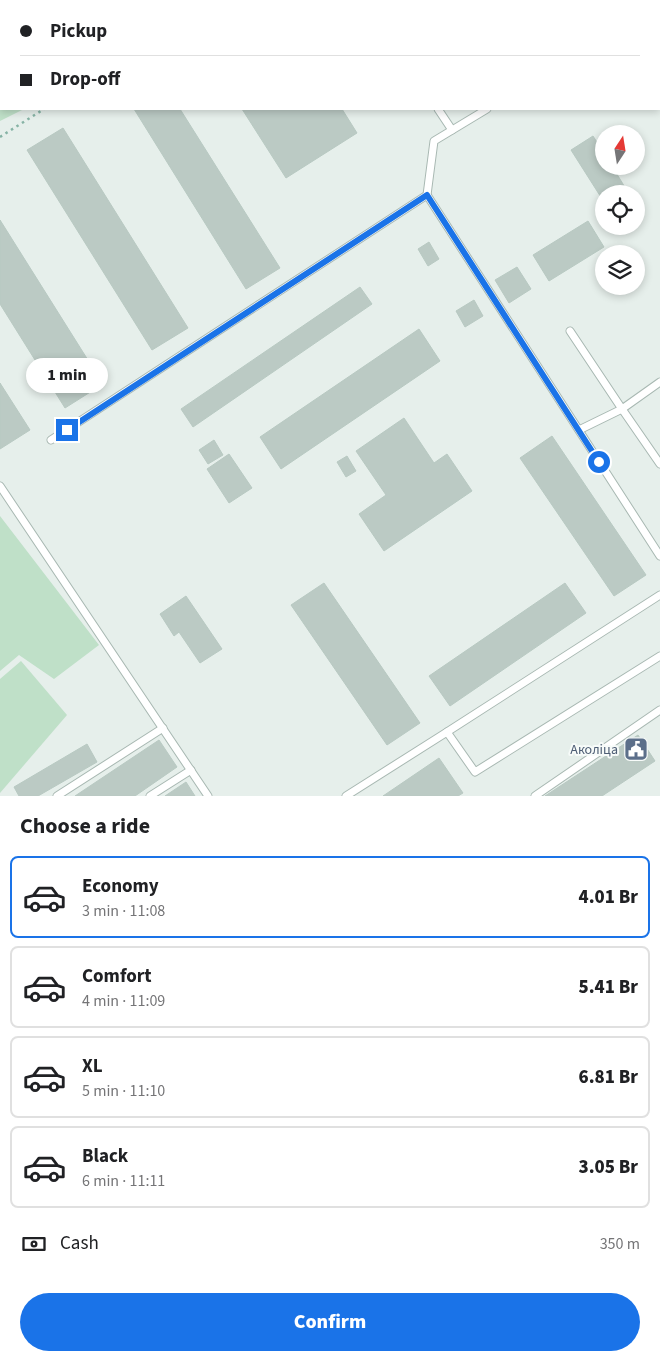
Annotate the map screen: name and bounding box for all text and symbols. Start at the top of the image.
text: Pickup [50,18,107,45]
text: Drop-off [50,66,120,93]
north arrow [595,125,645,175]
map controls [595,125,645,295]
button: locate [595,185,645,235]
button: layers [595,245,645,295]
callout: 1 min [26,358,108,392]
text: 1 min [47,364,87,386]
route end [56,419,78,441]
route start [588,451,610,473]
public building icon: Аколіца [623,736,649,762]
place label: Аколіца [570,740,618,760]
text: Choose a ride [20,810,150,842]
text: Economy [82,873,159,900]
icon: car [22,875,67,920]
text: 4.01 Br [579,884,638,911]
text: 3 min · 11:08 [82,900,165,922]
text: Comfort [82,963,152,990]
icon: car [22,965,67,1010]
text: 5.41 Br [579,974,638,1001]
text: 4 min · 11:09 [82,990,165,1012]
text: XL [82,1053,103,1080]
icon: car [22,1055,67,1100]
text: 6.81 Br [579,1064,638,1091]
text: 5 min · 11:10 [82,1080,165,1102]
text: Black [82,1143,128,1170]
icon: car [22,1145,67,1190]
text: 3.05 Br [579,1154,638,1181]
text: 6 min · 11:11 [82,1170,165,1192]
icon: cash [20,1230,48,1258]
text: Cash [60,1230,99,1257]
text: 350 m [600,1233,640,1255]
button: Confirm [20,1293,640,1351]

